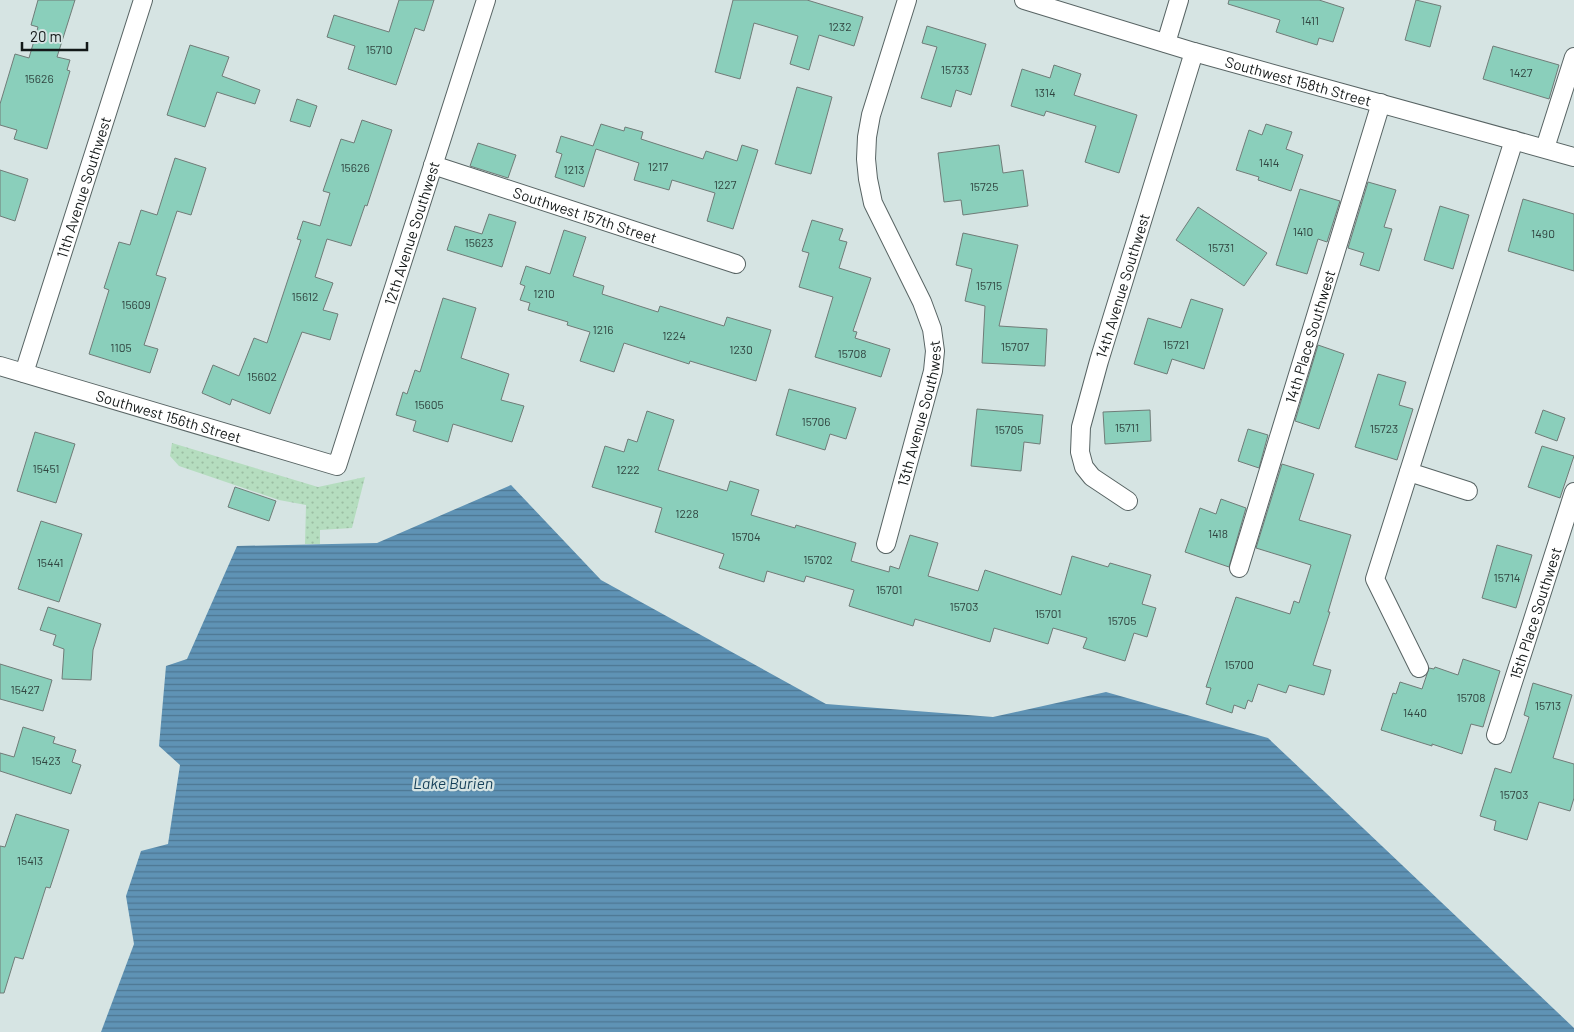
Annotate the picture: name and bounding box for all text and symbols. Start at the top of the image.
house number: 1411 [1301,13,1319,27]
house number: 1232 [828,19,852,33]
scale bar [22,20,88,52]
text: 20 m [30,27,62,45]
house number: 15710 [365,42,393,56]
street label: Southwest 158th Street [1223,52,1373,110]
house number: 15733 [941,62,969,76]
house number: 1427 [1510,65,1533,79]
house number: 15626 [24,71,54,85]
house number: 1314 [1034,85,1056,99]
street label: 11th Avenue Southwest [52,114,114,260]
house number: 1414 [1259,155,1279,169]
street label: 12th Avenue Southwest [380,159,443,307]
house number: 1217 [648,159,668,173]
house number: 15626 [340,160,370,174]
house number: 1213 [564,162,584,176]
house number: 1227 [714,177,737,191]
house number: 15725 [970,179,998,193]
street label: Southwest 157th Street [511,183,659,247]
street label: 14th Avenue Southwest [1092,211,1153,360]
house number: 1410 [1293,224,1313,238]
house number: 1490 [1531,226,1555,240]
house number: 15623 [464,235,494,249]
house number: 15731 [1208,240,1234,254]
street label: 14th Place Southwest [1281,268,1339,405]
house number: 15715 [976,278,1002,292]
house number: 1210 [533,286,555,300]
house number: 15612 [292,289,318,303]
house number: 15609 [121,297,151,311]
house number: 1216 [593,322,613,336]
house number: 1224 [662,328,686,342]
house number: 15721 [1163,337,1189,351]
street label: 13th Avenue Southwest [893,339,944,488]
house number: 15707 [1001,339,1030,353]
house number: 1105 [110,340,132,354]
house number: 1230 [729,342,753,356]
house number: 15708 [837,346,867,360]
house number: 15602 [247,369,277,383]
street label: Southwest 156th Street [94,386,244,446]
house number: 15605 [414,397,444,411]
house number: 15706 [801,414,831,428]
house number: 15711 [1115,420,1139,434]
house number: 15723 [1370,421,1398,435]
house number: 15705 [995,422,1024,436]
house number: 15451 [32,461,60,475]
house number: 1222 [616,462,640,476]
house number: 1228 [675,506,699,520]
house number: 1418 [1208,526,1228,540]
house number: 15704 [731,529,761,543]
street label: 15th Place Southwest [1505,545,1565,682]
house number: 15702 [803,552,833,566]
house number: 15441 [37,555,63,569]
house number: 15714 [1494,570,1520,584]
house number: 15701 [876,582,902,596]
house number: 15703 [949,599,979,613]
house number: 15701 [1035,606,1061,620]
house number: 15705 [1108,613,1137,627]
house number: 15700 [1224,657,1254,671]
house number: 15427 [10,682,40,696]
house number: 15708 [1456,690,1486,704]
house number: 15713 [1535,698,1561,712]
house number: 1440 [1403,705,1427,719]
house number: 15423 [31,753,61,767]
water label: Lake Burien [413,773,493,792]
house number: 15703 [1499,787,1529,801]
house number: 15413 [17,853,43,867]

